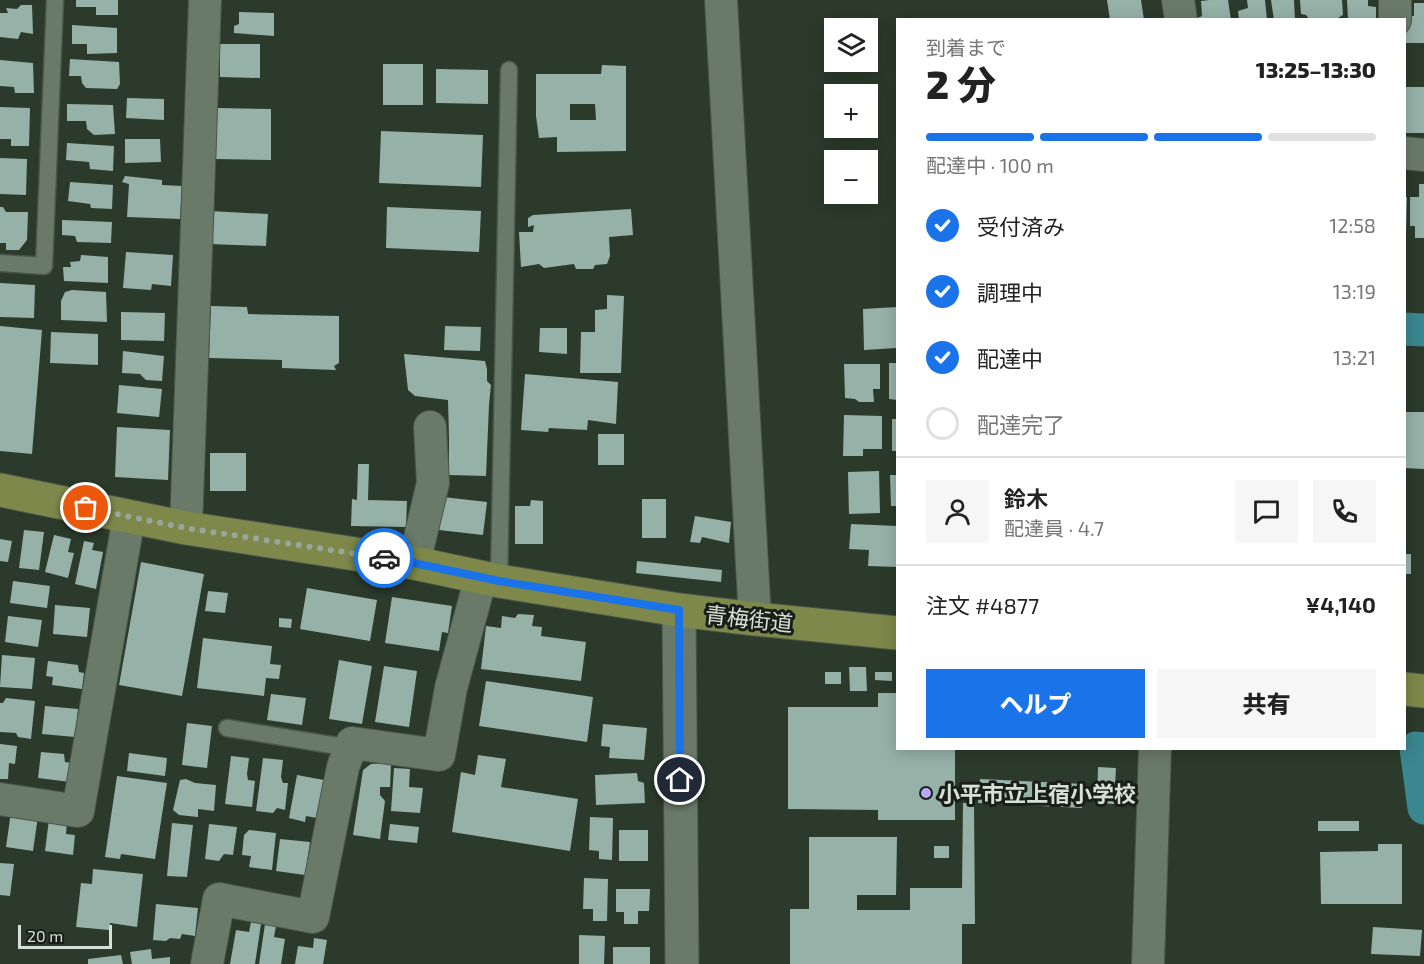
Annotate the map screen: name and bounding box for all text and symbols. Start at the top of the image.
map controls [824,18,878,204]
button: layers [824,18,878,72]
text: 到着まで [926,35,1006,59]
text: 13:25–13:30 [1256,56,1376,82]
text: 2 分 [926,60,996,107]
button: + [824,84,878,138]
button: − [824,150,878,204]
text: 配達中 · 100 m [926,153,1054,177]
icon: check [926,209,959,242]
text: 受付済み [977,213,1065,239]
text: 12:58 [1329,213,1376,237]
icon: check [926,275,959,308]
text: 調理中 [977,279,1043,305]
text: 13:19 [1333,279,1376,303]
icon: check [926,341,959,374]
text: 配達中 [977,345,1043,371]
text: 13:21 [1333,345,1376,369]
text: 配達完了 [977,411,1065,437]
button: person [926,480,989,543]
button: chat [1235,480,1298,543]
button: phone [1313,480,1376,543]
pin [60,482,111,533]
text: 鈴木 [1004,485,1048,511]
icon: bag [69,491,102,524]
text: 配達員 · 4.7 [1004,516,1104,540]
courier [354,528,414,588]
icon: car [368,542,401,575]
text: ¥4,140 [1306,591,1376,617]
text: 注文 #4877 [926,592,1039,618]
street label: 青梅街道 [704,600,794,636]
button: ヘルプ [926,669,1145,738]
button: 共有 [1157,669,1376,738]
pin [654,754,705,805]
icon: home [663,763,696,796]
place label: 小平市立上宿小学校 [938,780,1136,806]
marker: 小平市立上宿小学校 [919,786,933,800]
scale bar [18,922,112,950]
text: 20 m [27,926,63,945]

